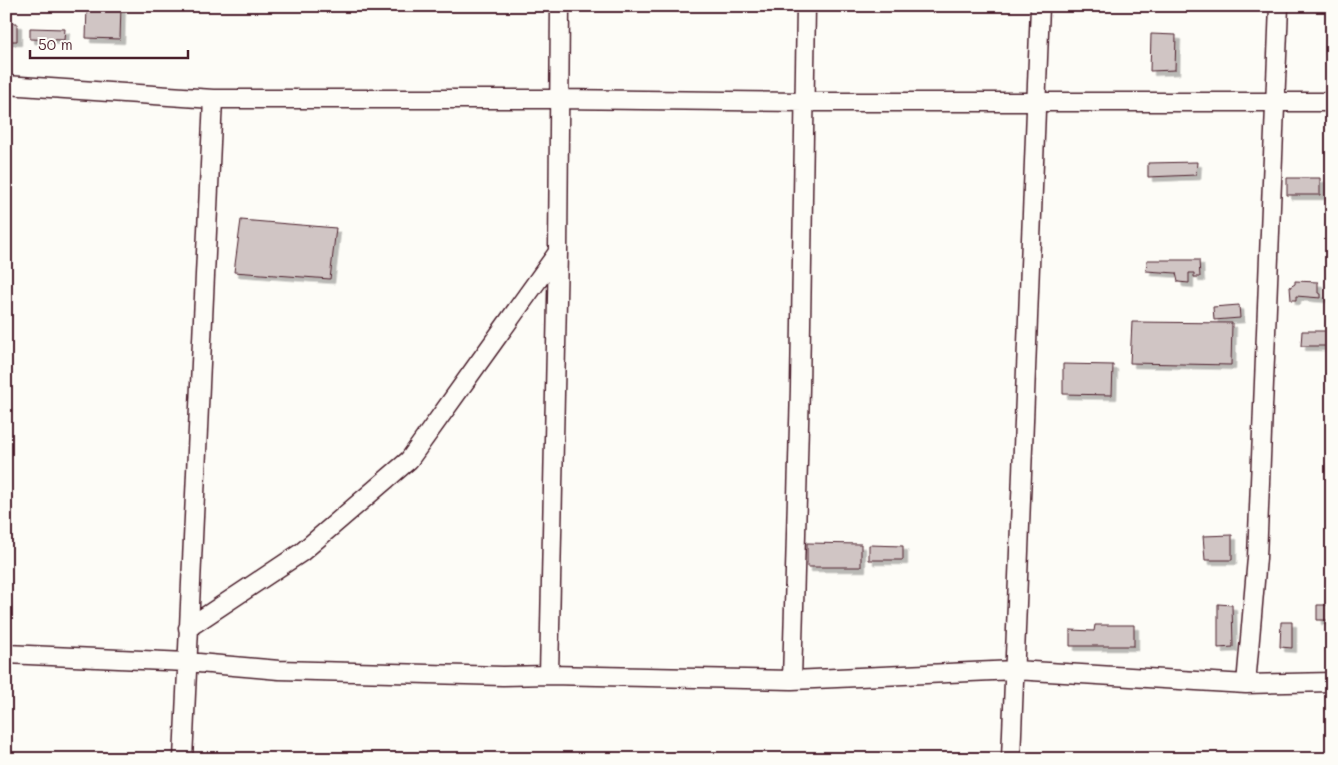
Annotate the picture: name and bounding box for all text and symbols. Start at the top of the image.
scale bar [30,28,188,60]
text: 50 m [38,34,73,54]

